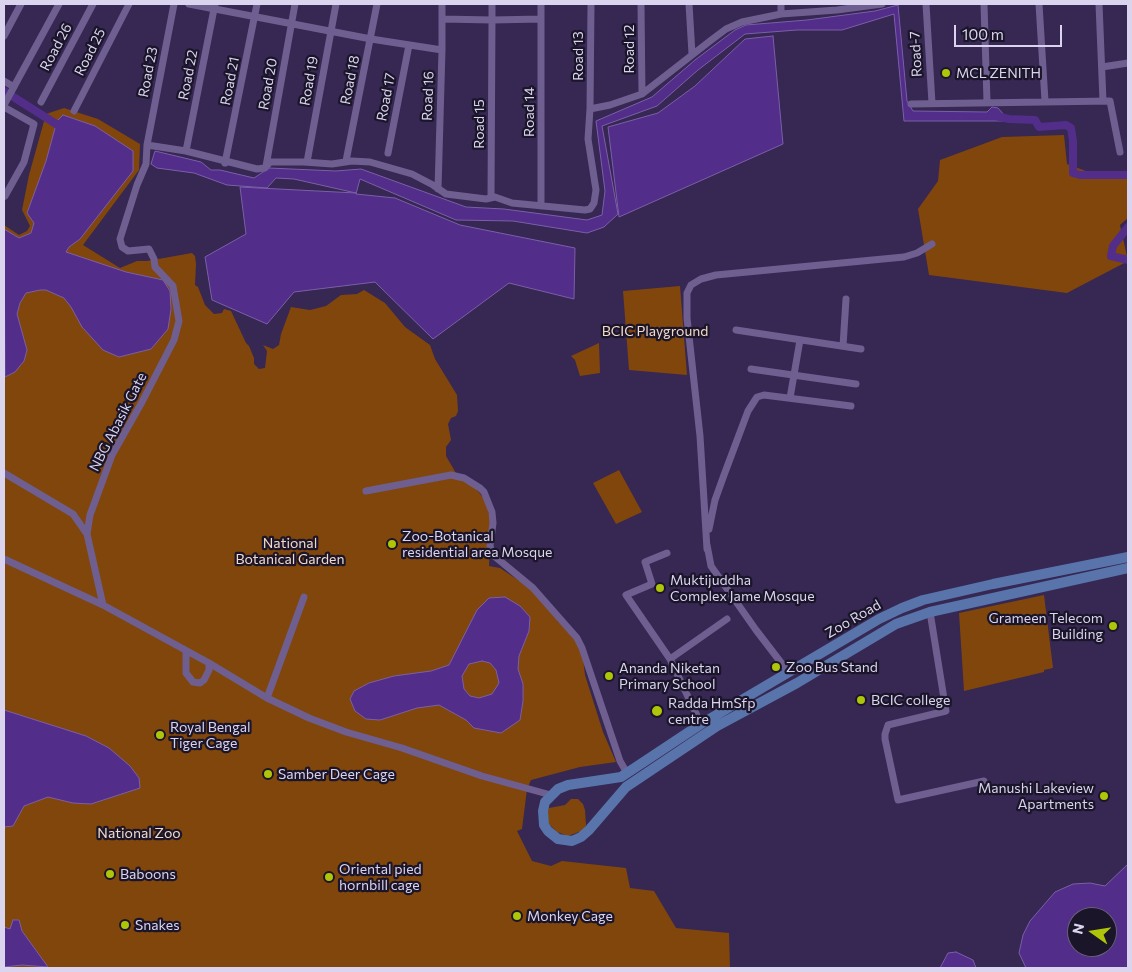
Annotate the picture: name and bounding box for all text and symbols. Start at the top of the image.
scale bar [957,15,1064,47]
street label: Road 26 [36,20,76,74]
street label: Road 12 [621,24,637,74]
street label: Road 25 [71,25,109,79]
text: 100 m [962,25,1004,43]
street label: Road 13 [570,31,586,81]
street label: Road-7 [906,31,926,77]
street label: Road 23 [135,45,161,99]
street label: Road 22 [175,48,201,102]
street label: Road 18 [337,54,363,106]
street label: Road 21 [217,55,243,107]
street label: Road 19 [296,55,322,107]
street label: Road 20 [255,57,281,111]
place label: MCL ZENITH [956,65,1041,81]
marker: MCL ZENITH [940,67,952,79]
street label: Road 17 [373,71,399,123]
street label: Road 16 [419,71,437,121]
street label: Road 14 [521,87,537,137]
street label: Road 15 [471,99,487,149]
park label: BCIC Playground [602,323,708,339]
street label: NBG Abasik Gate [86,370,150,474]
place label: Zoo-Botanical residential area Mosque [402,528,553,560]
park label: National Botanical Garden [236,535,344,568]
marker: Zoo-Botanical residential area Mosque [386,538,398,550]
place label: Muktijuddha Complex Jame Mosque [670,572,815,604]
marker: Muktijuddha Complex Jame Mosque [654,582,666,594]
street label: Zoo Road [822,596,884,642]
place label: Grameen Telecom Building [989,610,1103,642]
marker: Grameen Telecom Building [1107,620,1119,632]
place label: Zoo Bus Stand [786,659,878,675]
place label: Ananda Niketan Primary School [619,660,720,692]
marker: Zoo Bus Stand [770,661,782,673]
marker: Ananda Niketan Primary School [603,670,615,682]
place label: BCIC college [871,692,950,708]
marker: BCIC college [855,694,867,706]
place label: Radda HmSfp centre [668,695,755,728]
marker: Radda HmSfp centre [650,704,664,718]
place label: Royal Bengal Tiger Cage [170,719,251,752]
marker: Royal Bengal Tiger Cage [154,729,166,741]
place label: Samber Deer Cage [278,766,395,782]
marker: Samber Deer Cage [262,768,274,780]
place label: Manushi Lakeview Apartments [978,780,1094,812]
marker: Manushi Lakeview Apartments [1098,790,1110,802]
park label: National Zoo [97,825,181,841]
place label: Oriental pied hornbill cage [339,861,422,894]
place label: Baboons [120,866,176,882]
marker: Baboons [104,868,116,880]
marker: Oriental pied hornbill cage [323,871,335,883]
north arrow [1067,907,1117,957]
place label: Monkey Cage [527,908,613,924]
marker: Monkey Cage [511,910,523,922]
place label: Snakes [135,917,180,933]
marker: Snakes [119,919,131,931]
text: N [1068,922,1087,936]

